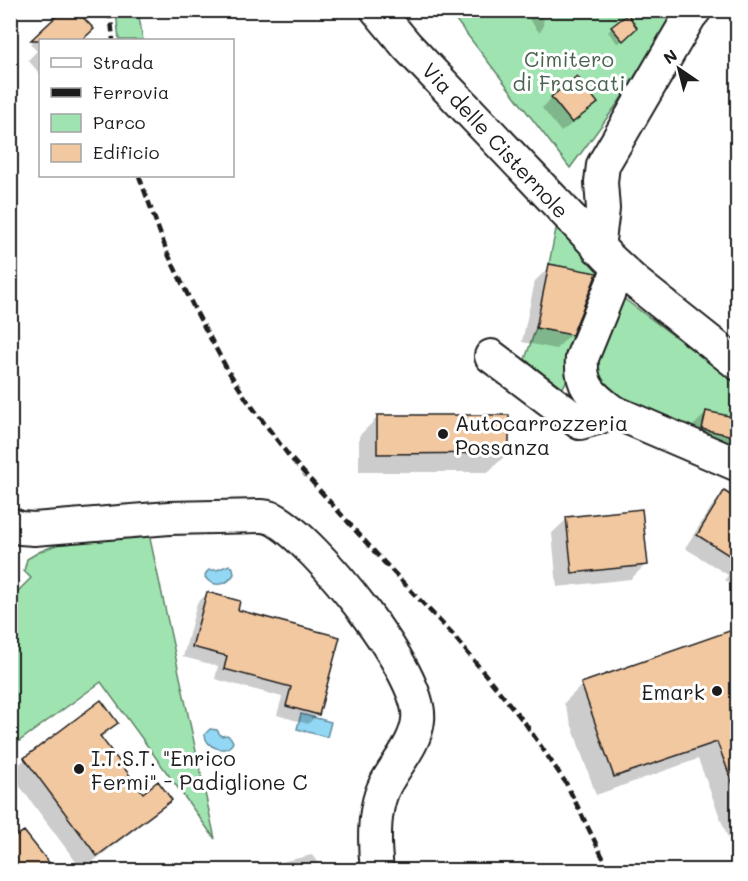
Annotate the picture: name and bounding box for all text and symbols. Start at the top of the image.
legend [39,39,234,177]
north arrow [649,39,709,99]
text: N [659,44,681,68]
park label: Cimitero di Frascati [512,45,626,96]
text: Strada [93,50,154,74]
street label: Via delle Cisternole [417,57,575,223]
text: Ferrovia [93,80,169,104]
text: Parco [93,110,146,134]
text: Edificio [93,140,160,164]
place label: Autocarrozzeria Possanza [455,409,628,460]
marker: Autocarrozzeria Possanza [436,427,450,441]
place label: Emark [641,678,705,705]
marker: Emark [710,684,724,698]
place label: I.T.S.T. "Enrico Fermi" - Padiglione C [91,744,308,795]
marker: I.T.S.T. "Enrico Fermi" - Padiglione C [72,762,86,776]

